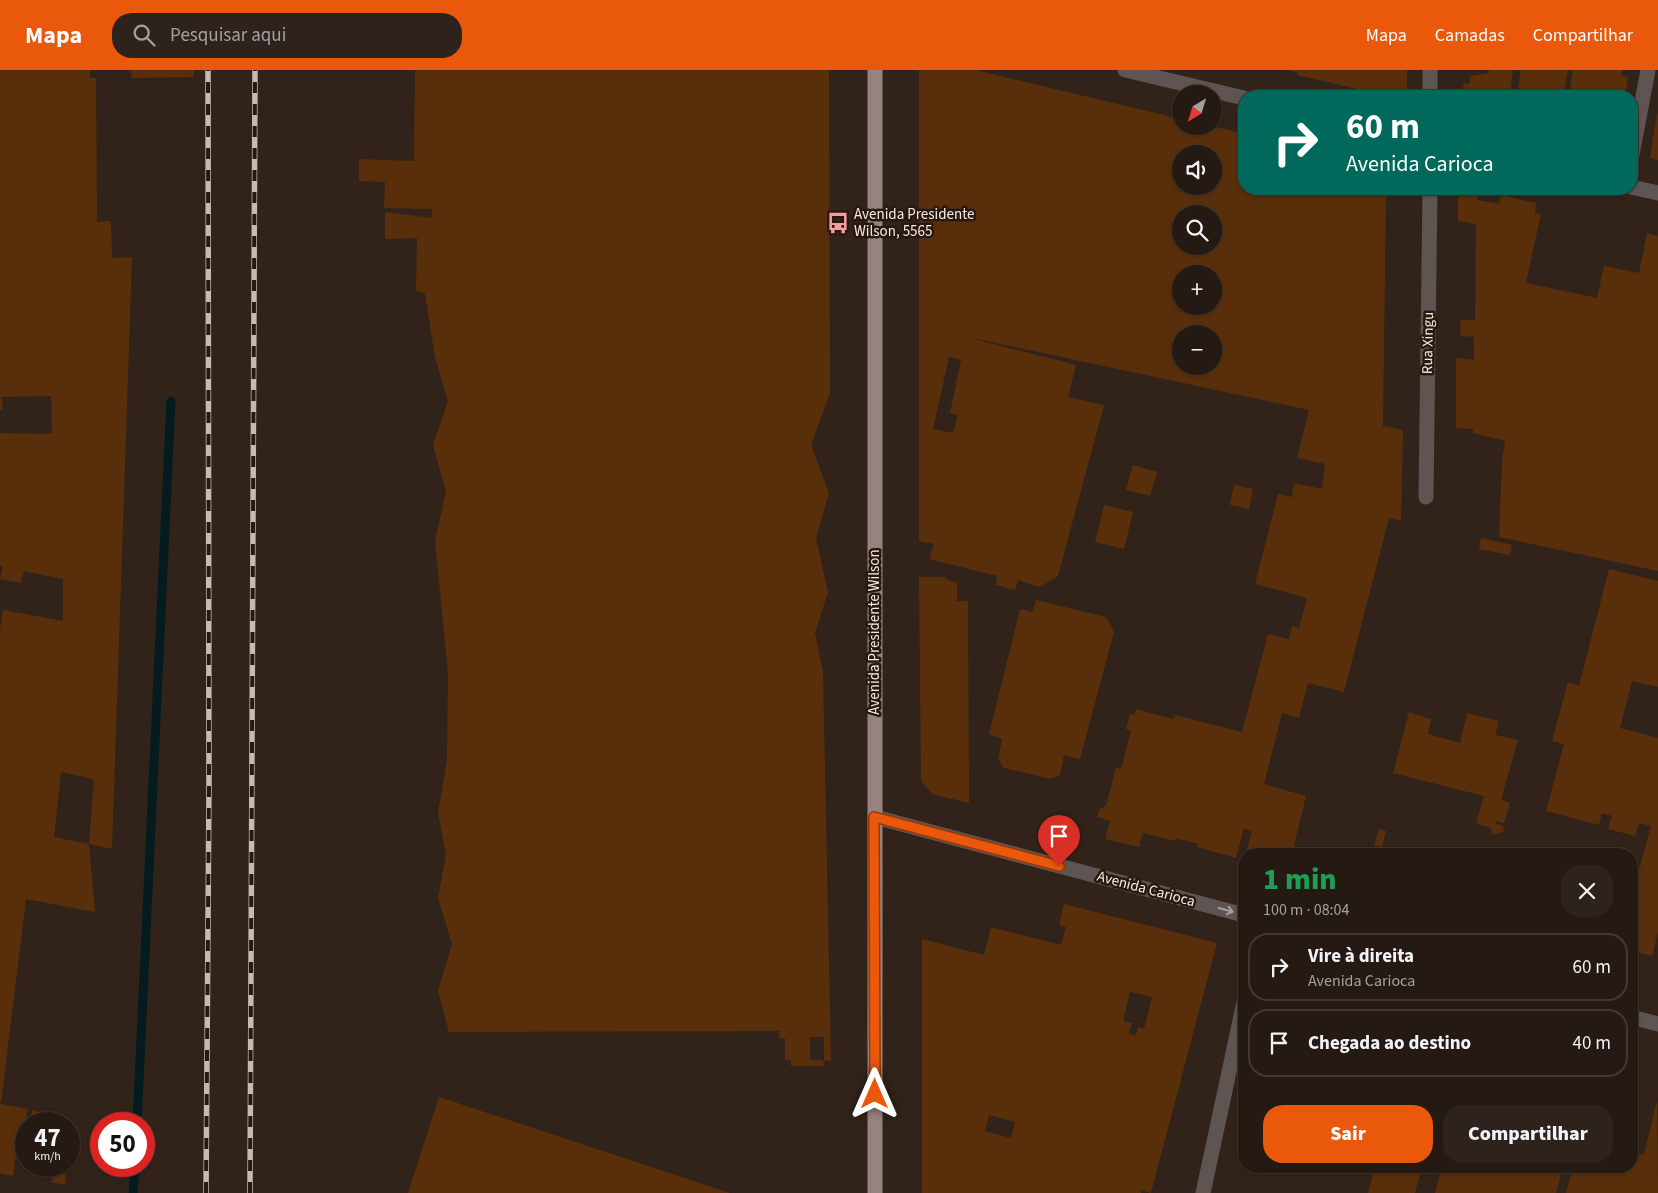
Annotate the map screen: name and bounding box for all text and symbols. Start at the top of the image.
search box [112,13,462,58]
text: Mapa [25,18,82,53]
icon: search [130,21,158,49]
text: Pesquisar aqui [170,22,286,49]
text: Mapa [1366,23,1407,48]
text: Camadas [1435,23,1505,48]
text: Compartilhar [1533,23,1633,48]
north arrow [1172,85,1222,135]
map controls [1172,85,1222,375]
text: 60 m [1346,102,1420,152]
icon: right [1263,110,1328,175]
button: sound [1172,145,1222,195]
text: Avenida Carioca [1346,148,1494,180]
place label: Avenida Presidente Wilson, 5565 [854,204,974,242]
button: search [1172,205,1222,255]
bus stop icon: Avenida Presidente Wilson, 5565 [825,210,851,236]
button: + [1172,265,1222,315]
street label: Rua Xingu [1417,312,1439,374]
button: − [1172,325,1222,375]
street label: Avenida Presidente Wilson [864,549,885,715]
pin [1038,815,1080,866]
icon: arrive [1045,822,1073,850]
text: 1 min [1263,858,1337,901]
button: close [1561,865,1613,917]
street label: Avenida Carioca [1095,866,1197,912]
text: 100 m · 08:04 [1263,899,1350,921]
one-way arrow [1218,906,1234,915]
text: Vire à direita [1308,943,1414,970]
icon: right [1265,953,1293,981]
text: 60 m [1573,954,1611,981]
text: Avenida Carioca [1308,970,1415,992]
icon: arrive [1265,1029,1293,1057]
text: Chegada ao destino [1308,1030,1471,1057]
text: 40 m [1573,1030,1611,1057]
position arrow [848,1067,900,1119]
button: Sair [1263,1105,1433,1163]
button: Compartilhar [1443,1105,1613,1163]
speed limit sign: 50 [90,1112,155,1177]
text: 47 [34,1120,61,1156]
text: km/h [34,1148,61,1165]

